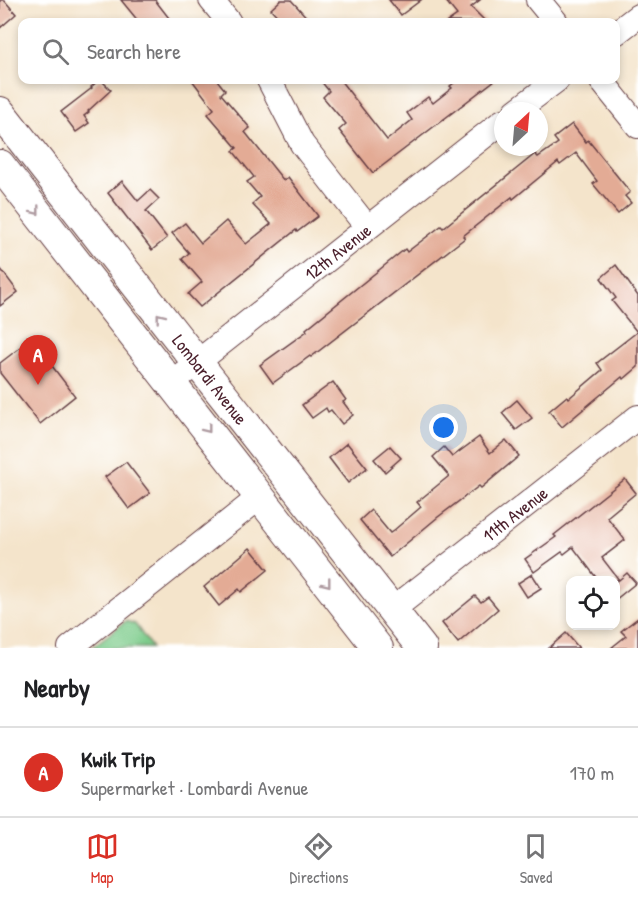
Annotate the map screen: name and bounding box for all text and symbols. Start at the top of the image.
search box [18,18,620,84]
icon: search [39,35,72,68]
text: Search here [87,36,181,66]
north arrow [494,102,548,156]
one-way arrow [29,205,40,216]
street label: 12th Avenue [299,218,376,286]
one-way arrow [157,312,168,323]
street label: Lombardi Avenue [167,329,254,430]
pin: A [18,336,57,385]
your location [429,413,458,442]
one-way arrow [199,422,210,433]
street label: 11th Avenue [477,480,553,547]
one-way arrow [319,576,330,587]
map controls [566,576,620,630]
button: locate [566,576,620,630]
text: Nearby [24,670,90,705]
text: Kwik Trip [81,744,155,774]
text: A [39,759,48,786]
text: 170 m [570,759,614,786]
text: Supermarket · Lombardi Avenue [81,774,308,801]
tab: Map [86,830,119,888]
tab: Directions [290,830,348,888]
tab: Saved [519,830,552,888]

